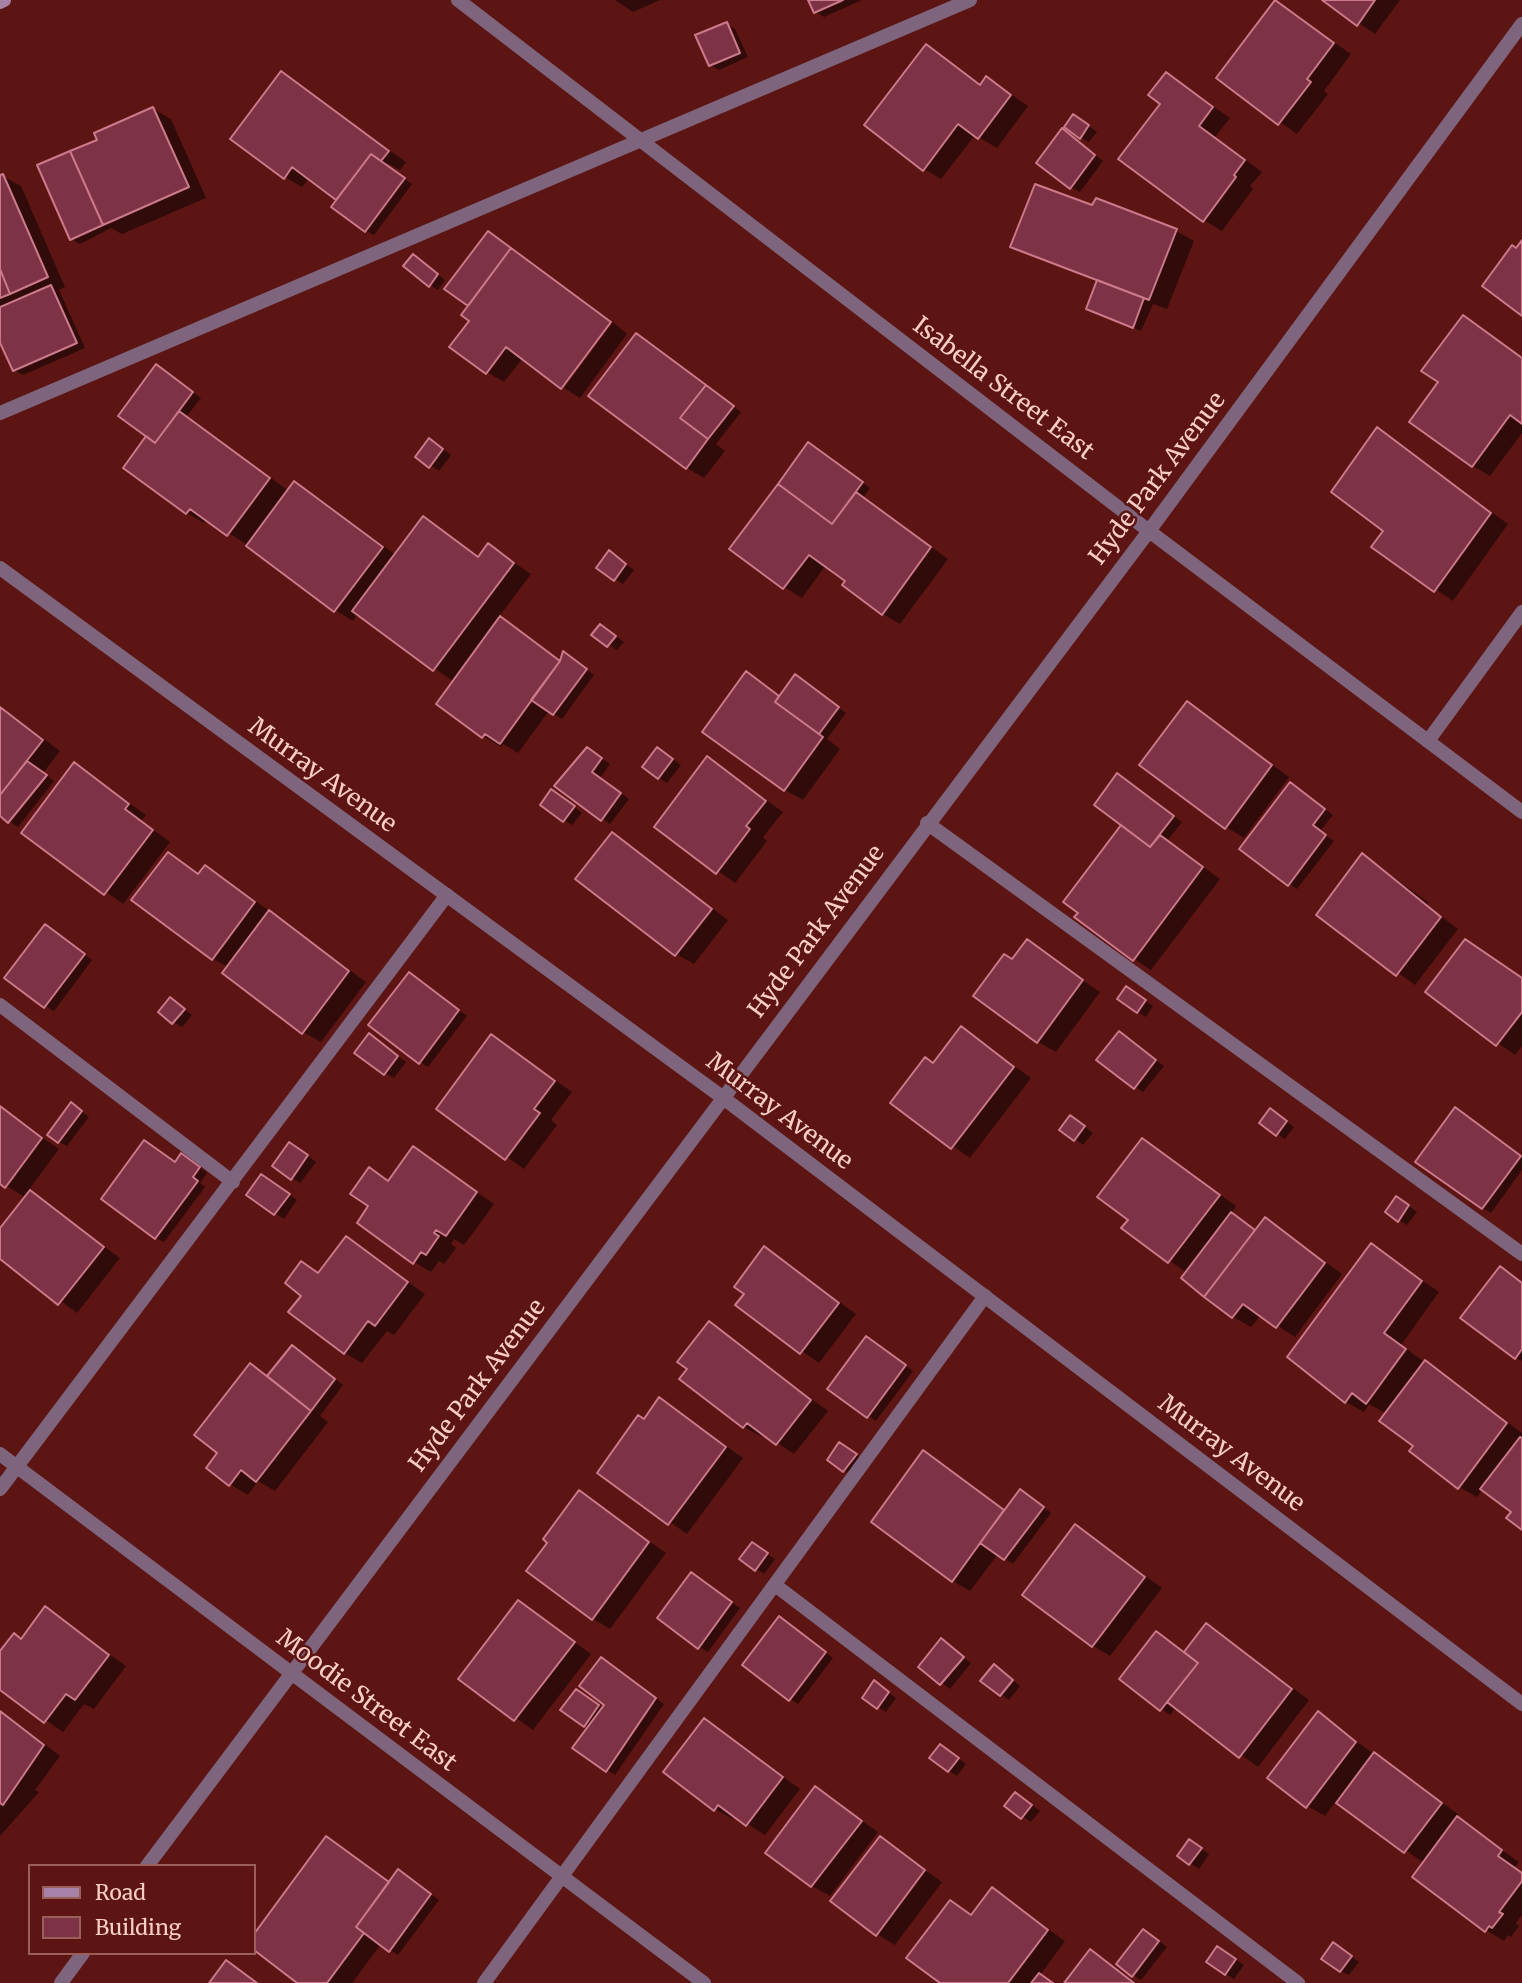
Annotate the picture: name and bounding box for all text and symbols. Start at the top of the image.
street label: Isabella Street East [907,312,1099,466]
street label: Hyde Park Avenue [1084,387,1232,571]
street label: Murray Avenue [242,713,402,839]
street label: Hyde Park Avenue [743,840,891,1024]
street label: Murray Avenue [700,1048,858,1176]
street label: Hyde Park Avenue [404,1294,552,1478]
street label: Murray Avenue [1152,1390,1310,1518]
street label: Moodie Street East [270,1624,462,1778]
legend [28,1864,256,1955]
text: Road [95,1879,146,1906]
text: Building [95,1914,181,1941]

